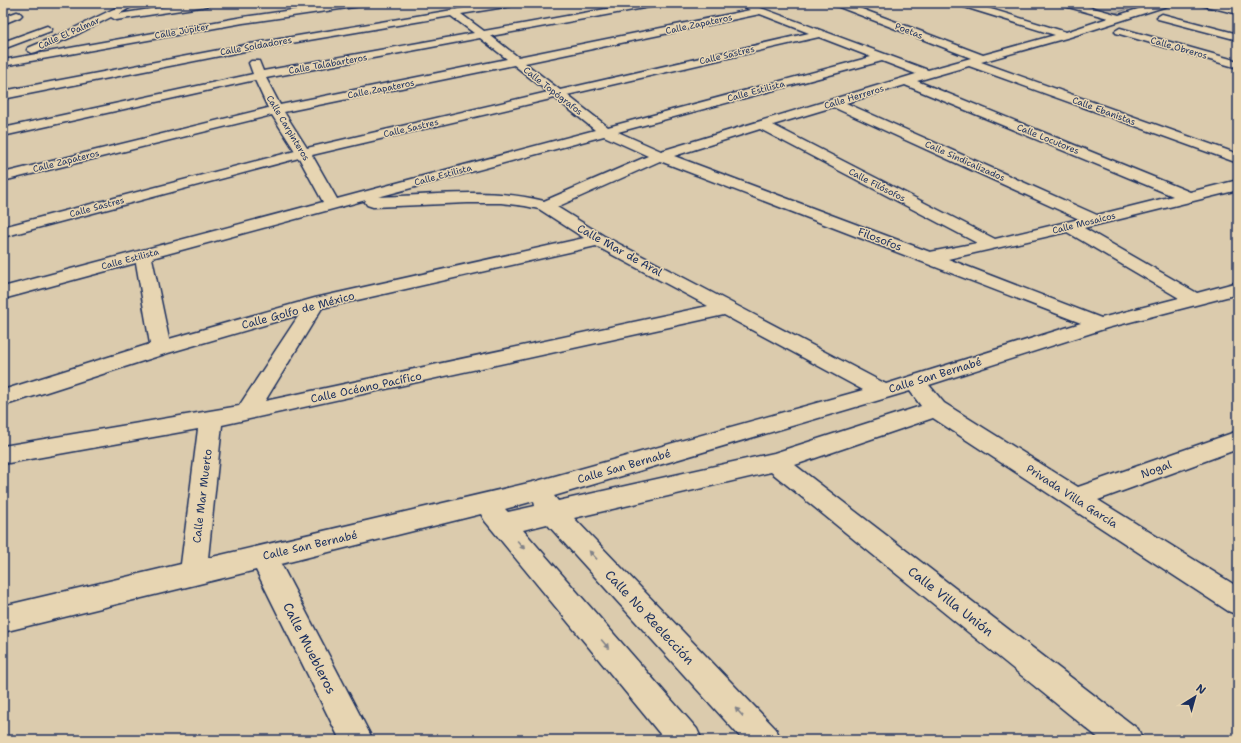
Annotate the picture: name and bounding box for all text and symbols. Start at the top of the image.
street label: Calle Zapateros [664,11,734,37]
street label: Calle El Palmar [36,14,102,52]
street label: Calle Júpiter [154,20,210,42]
street label: Poetas [893,20,925,42]
street label: Calle Soldadores [219,34,293,58]
street label: Calle Obreros [1149,34,1209,62]
street label: Calle Sastres [698,43,756,67]
street label: Calle Talabarteros [288,51,368,77]
street label: Calle Topógrafos [521,64,585,118]
street label: Calle Zapateros [346,77,416,101]
street label: Calle Estilista [726,77,786,104]
street label: Calle Herreros [823,82,885,112]
street label: Calle Carpinteros [264,93,312,163]
street label: Calle Ebanistas [1071,94,1137,128]
street label: Calle Sastres [382,116,440,140]
street label: Calle Locutores [1015,121,1081,157]
street label: Calle Sindicalizados [923,138,1007,184]
street label: Calle Zapateros [32,147,100,175]
street label: Calle Estilista [413,161,473,188]
street label: Calle Filósofos [847,166,907,204]
street label: Calle Sastres [68,194,126,220]
street label: Calle Mosaicos [1051,209,1117,237]
street label: Calle Mar de Aral [574,221,666,280]
street label: Filosofos [856,224,904,255]
street label: Calle Estilista [100,245,160,272]
street label: Calle Golfo de México [240,288,357,333]
street label: Calle San Bernabé [887,354,984,397]
street label: Calle Océano Pacífico [309,368,423,407]
street label: Calle San Bernabé [576,446,673,487]
street label: Calle Mar Muerto [189,448,216,544]
street label: Nogal [1139,457,1174,482]
street label: Privada Villa García [1023,461,1120,532]
street label: Calle San Bernabé [261,527,359,564]
one-way arrow [516,539,525,550]
one-way arrow [588,550,597,560]
street label: Calle Villa Unión [905,563,997,640]
street label: Calle No Reelección [601,566,698,668]
street label: Calle Muebleros [279,600,340,697]
one-way arrow [600,638,609,649]
north arrow [1175,677,1215,717]
text: N [1193,681,1209,698]
one-way arrow [735,707,744,716]

